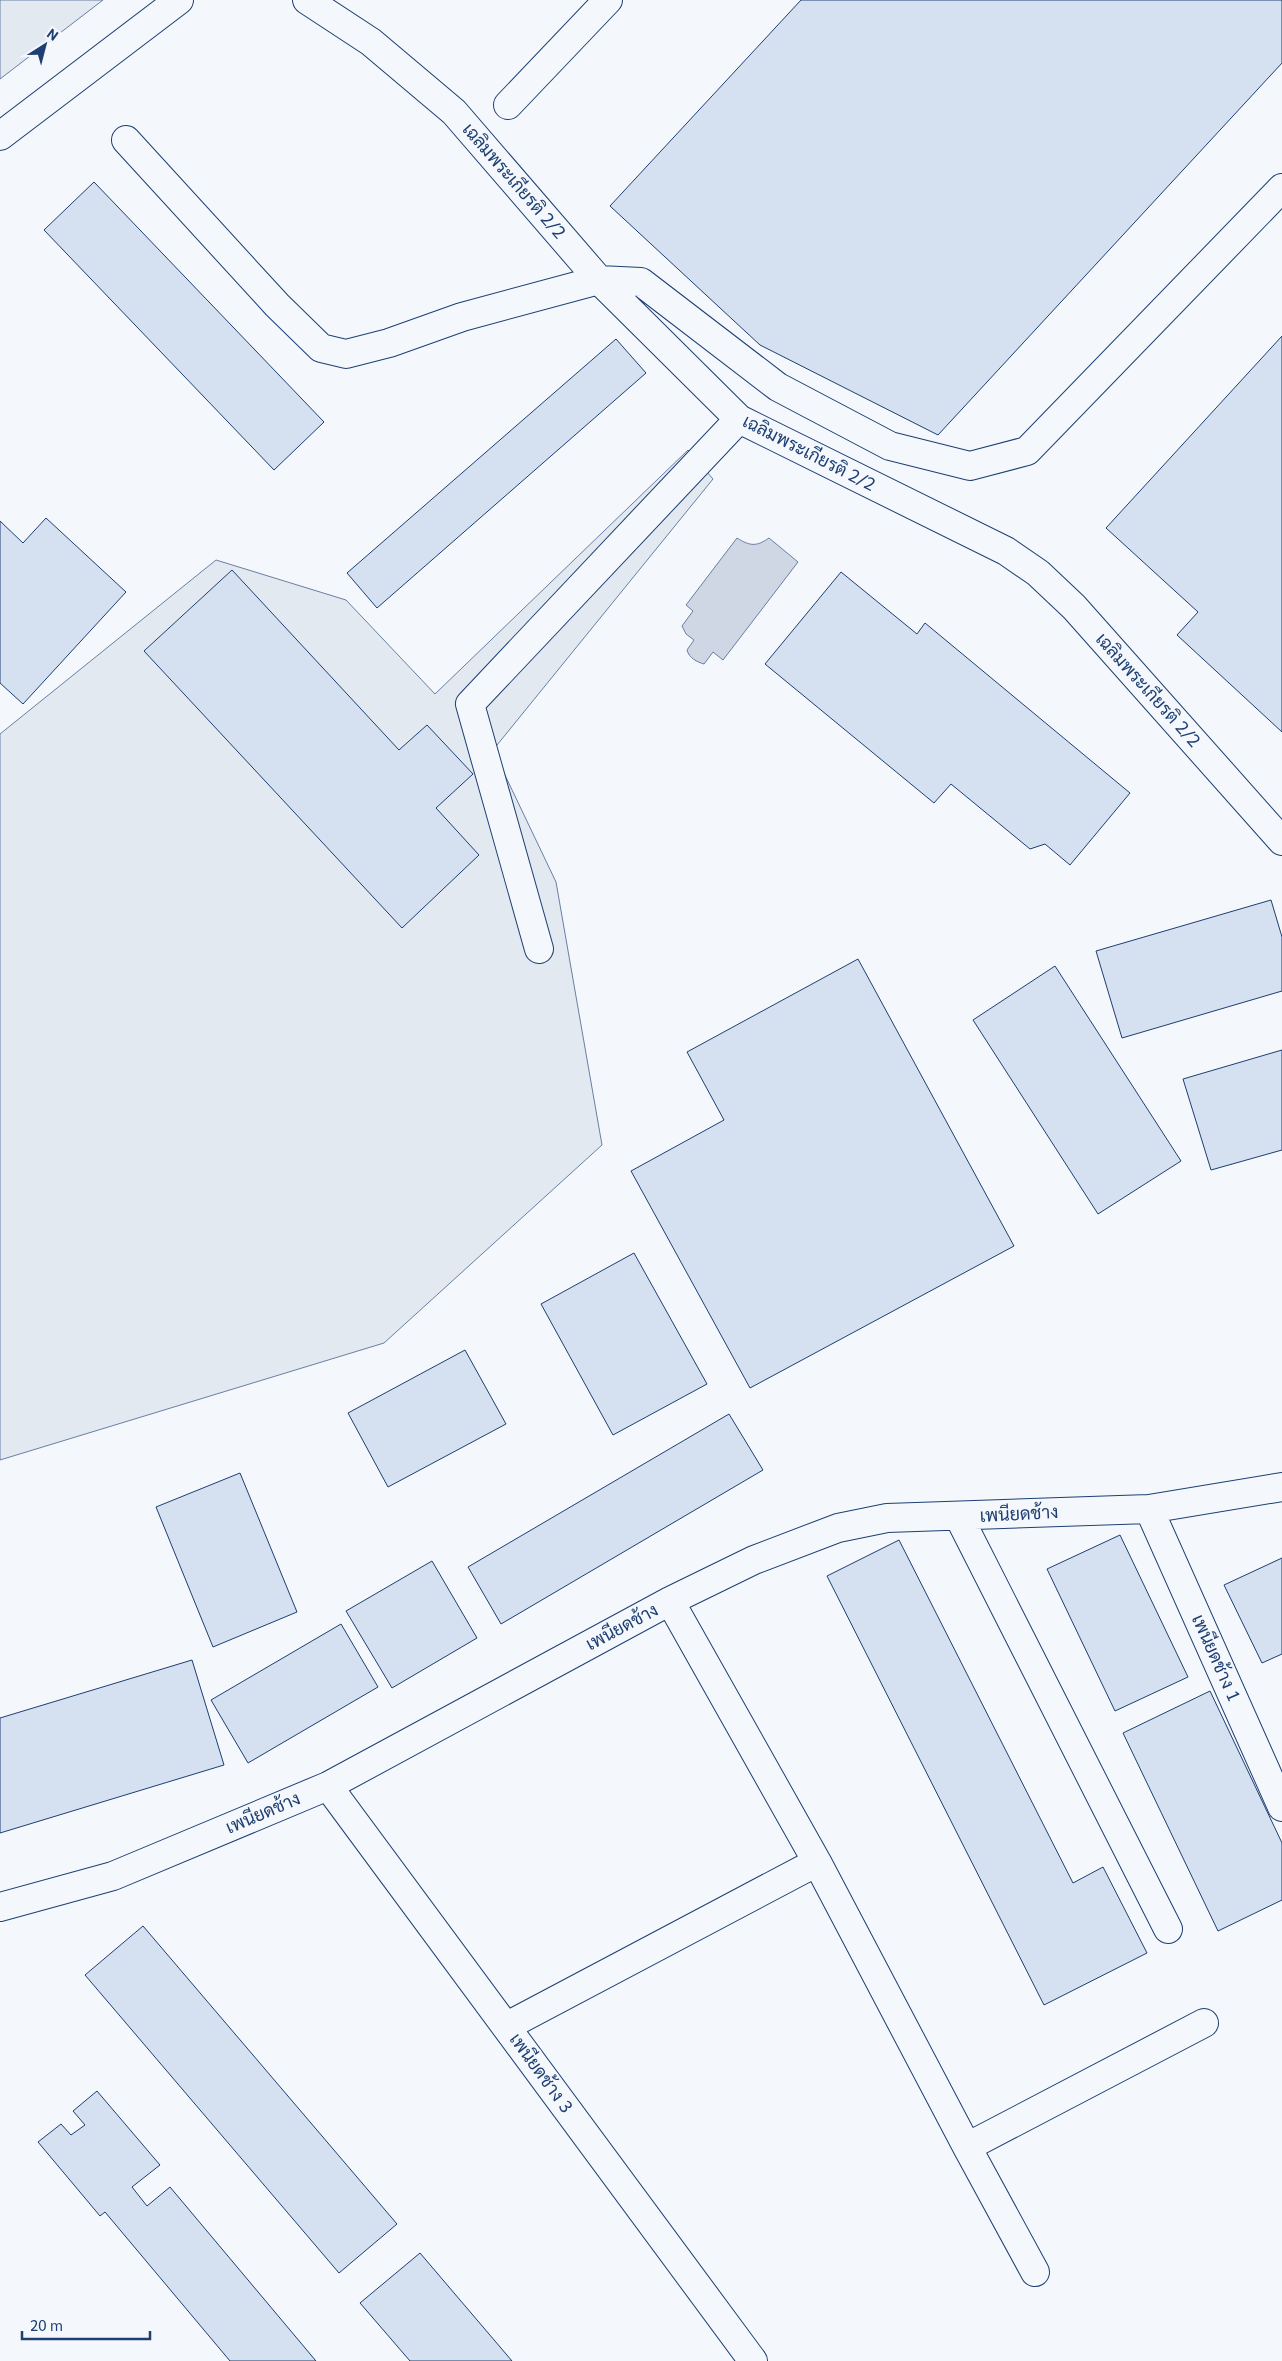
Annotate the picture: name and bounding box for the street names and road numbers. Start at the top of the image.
street label: เฉลิมพระเกียรติ 2/2 [459,117,572,243]
street label: เฉลิมพระเกียรติ 2/2 [739,408,880,495]
street label: เฉลิมพระเกียรติ 2/2 [1092,627,1207,751]
street label: เพนียดช้าง [979,1499,1059,1526]
street label: เพนียดช้าง [581,1597,661,1654]
street label: เพนียดช้าง 1 [1188,1610,1247,1705]
street label: เพนียดช้าง [222,1786,303,1838]
street label: เพนียดช้าง 3 [506,2028,579,2117]

